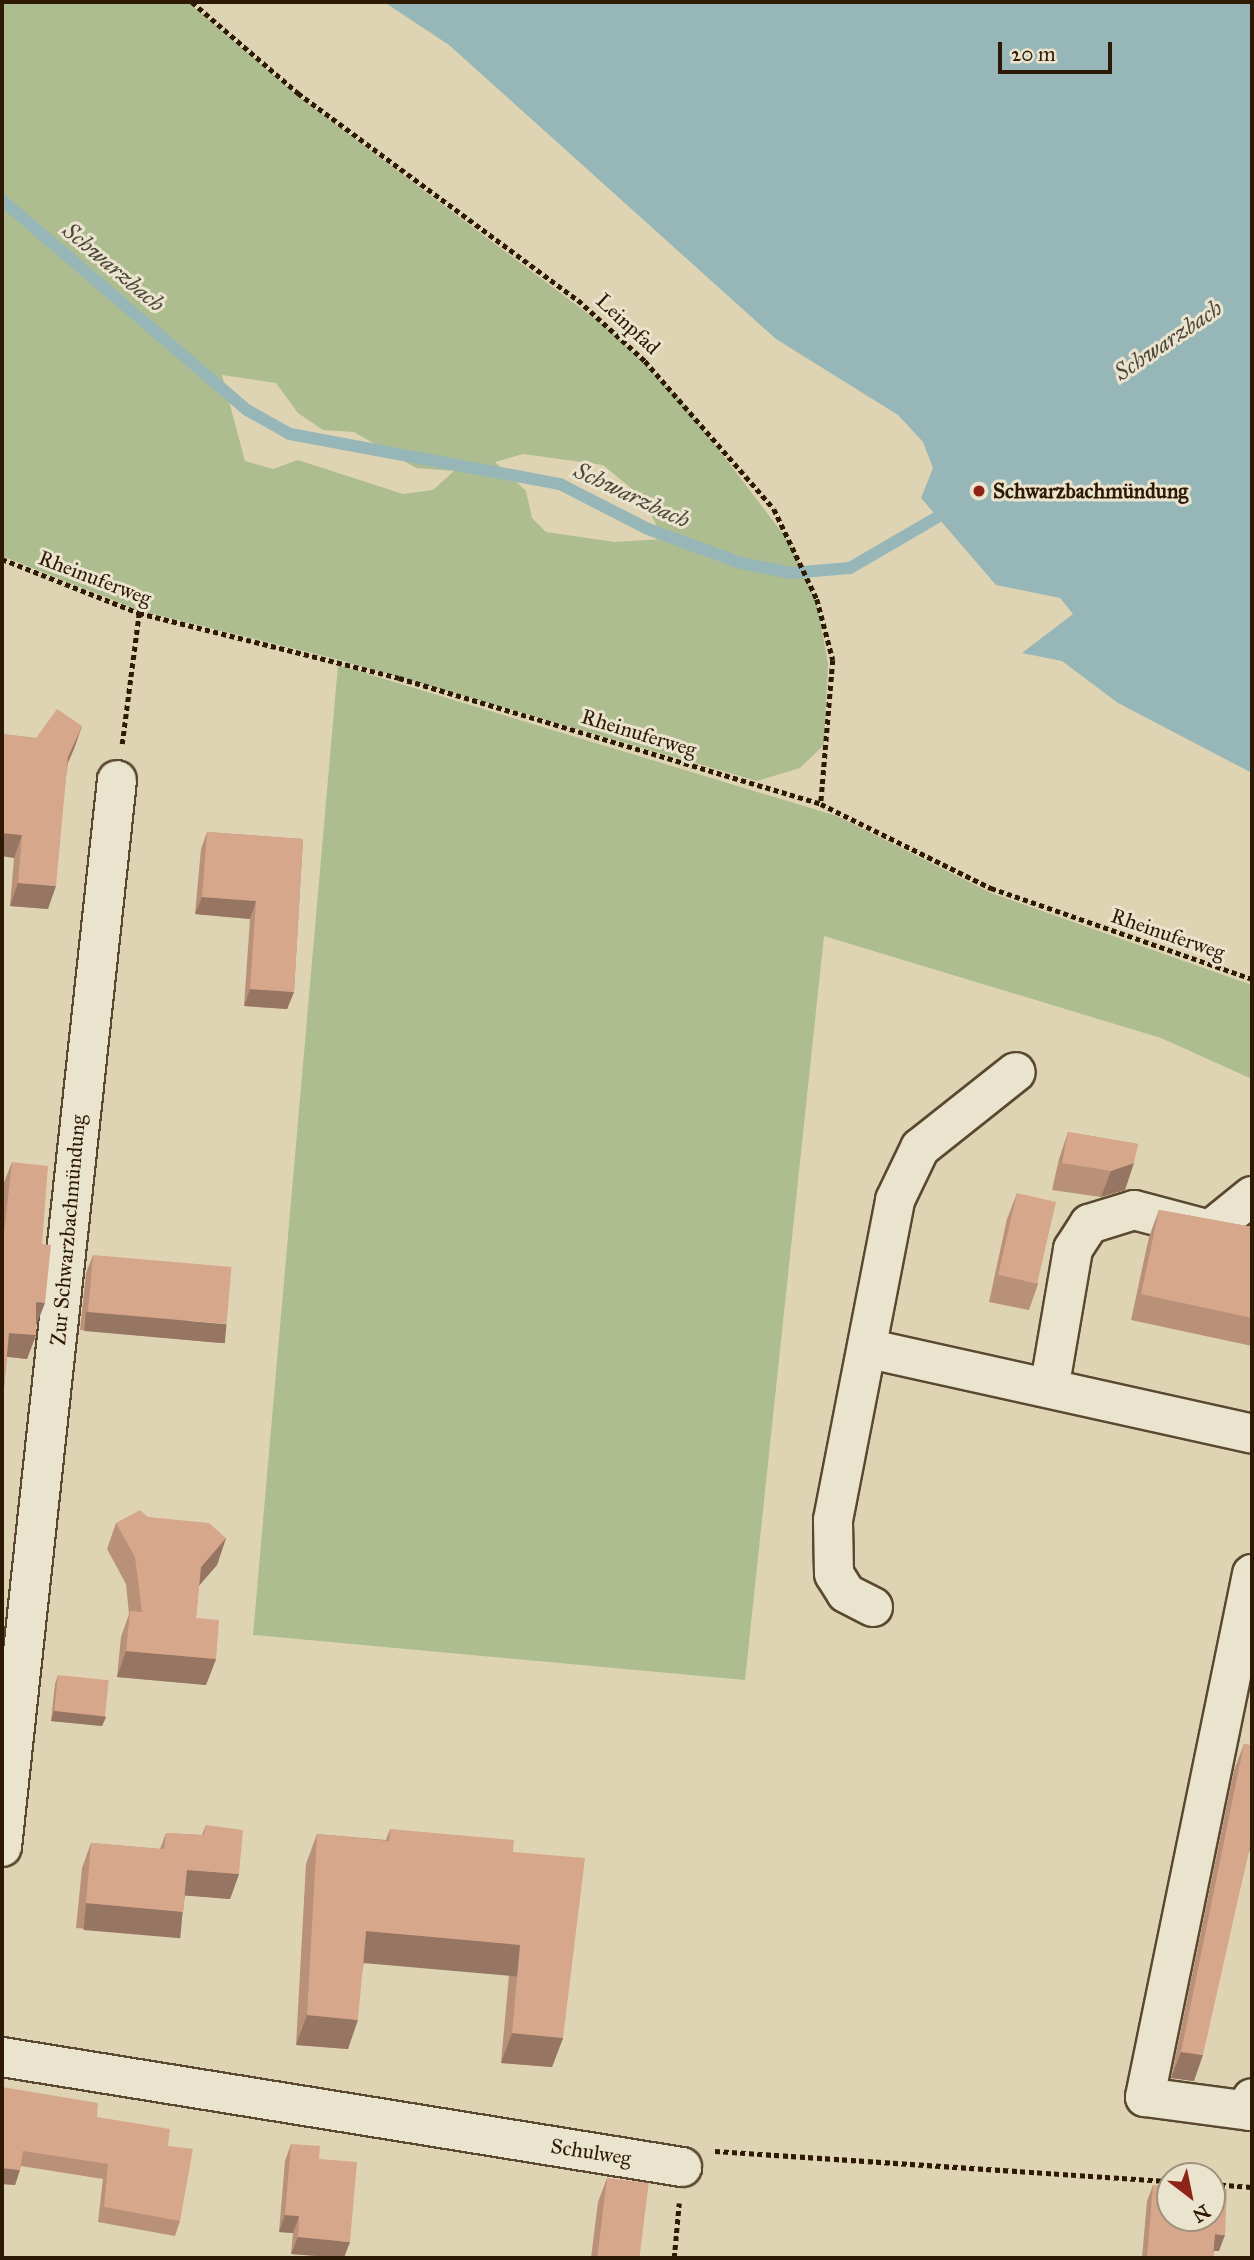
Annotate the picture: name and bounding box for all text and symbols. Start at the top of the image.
scale bar [1002,28,1116,72]
text: 20 m [1011,41,1056,67]
water label: Schwarzbach [57,216,171,318]
street label: Leinpfad [591,288,665,360]
water label: Schwarzbach [1109,294,1227,386]
water label: Schwarzbach [570,456,694,534]
place label: Schwarzbachmündung [993,478,1188,504]
marker: Schwarzbachmündung [971,483,987,499]
street label: Rheinuferweg [35,545,155,611]
street label: Rheinuferweg [578,704,700,762]
street label: Rheinuferweg [1108,903,1228,965]
street label: Zur Schwarzbachmündung [45,1113,91,1347]
street label: Schulweg [549,2133,633,2171]
north arrow [1156,2162,1226,2232]
text: N [1188,2200,1214,2228]

